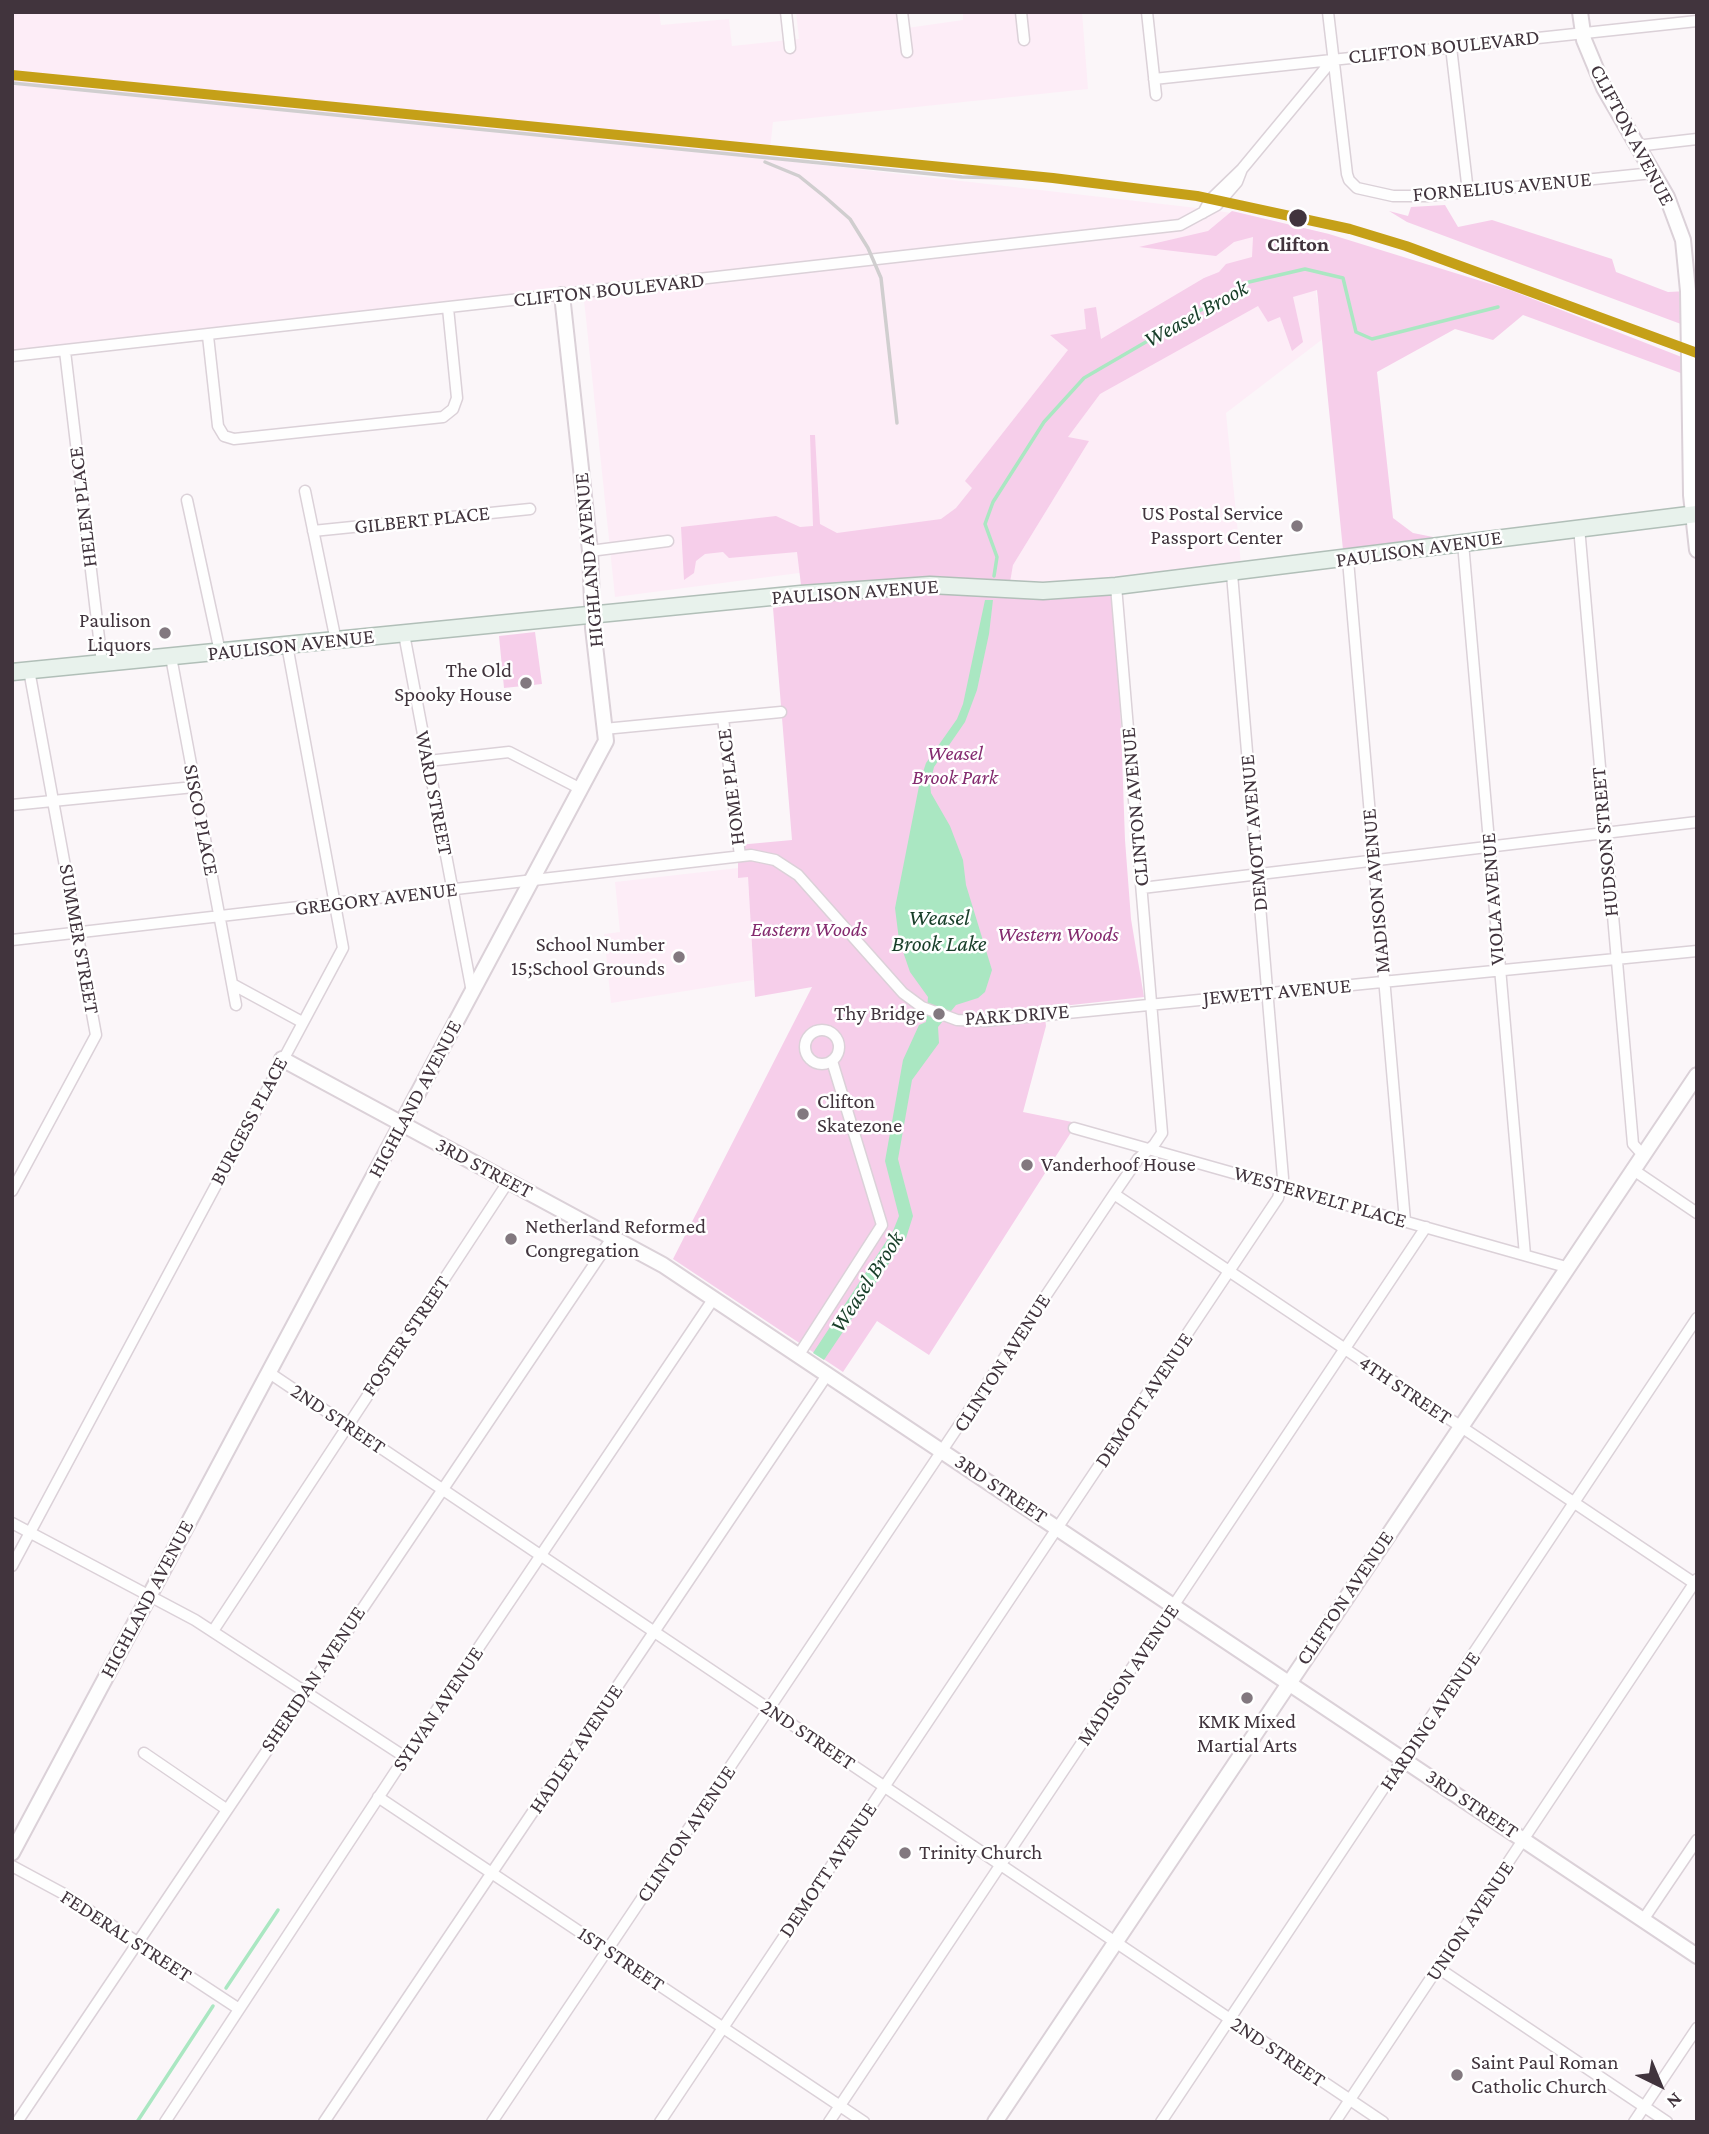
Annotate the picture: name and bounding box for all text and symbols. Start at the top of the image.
street label: CLIFTON BOULEVARD [1347,24,1541,70]
street label: CLIFTON AVENUE [1584,60,1680,210]
street label: FORNELIUS AVENUE [1412,167,1592,207]
marker: Clifton [1287,207,1309,229]
place label: Clifton [1267,232,1329,258]
street label: CLIFTON BOULEVARD [512,267,706,313]
water label: Weasel Brook [1139,274,1253,354]
street label: HELEN PLACE [63,445,103,569]
street label: HIGHLAND AVENUE [569,472,609,648]
street label: GILBERT PLACE [353,500,491,540]
place label: US Postal Service Passport Center [1141,501,1283,551]
marker: US Postal Service Passport Center [1289,518,1305,534]
street label: PAULISON AVENUE [1334,525,1504,573]
street label: PAULISON AVENUE [771,574,939,610]
place label: Paulison Liquors [79,608,151,658]
street label: PAULISON AVENUE [206,624,376,666]
marker: Paulison Liquors [157,625,173,641]
place label: The Old Spooky House [394,658,512,708]
marker: The Old Spooky House [518,675,534,691]
street label: CLINTON AVENUE [1115,726,1155,888]
street label: HOME PLACE [711,727,751,847]
street label: WARD STREET [410,728,458,858]
park label: Weasel Brook Park [912,741,998,791]
street label: DEMOTT AVENUE [1235,754,1273,912]
street label: SISCO PLACE [178,762,224,878]
street label: HUDSON STREET [1586,766,1624,918]
street label: MADISON AVENUE [1356,808,1396,974]
street label: VIOLA AVENUE [1476,832,1510,966]
street label: SUMMER STREET [53,862,105,1016]
street label: GREGORY AVENUE [293,877,459,921]
water label: Weasel Brook Lake [891,904,987,958]
park label: Eastern Woods [751,917,867,943]
park label: Western Woods [997,922,1119,948]
place label: School Number 15;School Grounds [511,932,665,982]
marker: School Number 15;School Grounds [671,949,687,965]
street label: JEWETT AVENUE [1202,973,1352,1011]
street label: PARK DRIVE [964,999,1070,1031]
place label: Thy Bridge [834,1001,925,1027]
marker: Thy Bridge [931,1006,947,1022]
street label: HIGHLAND AVENUE [363,1016,467,1182]
street label: BURGESS PLACE [205,1053,293,1189]
place label: Clifton Skatezone [817,1089,902,1139]
marker: Clifton Skatezone [795,1106,811,1122]
street label: 3RD STREET [431,1132,537,1204]
place label: Vanderhoof House [1041,1152,1196,1178]
marker: Vanderhoof House [1019,1157,1035,1173]
street label: WESTERVELT PLACE [1230,1160,1410,1234]
place label: Netherland Reformed Congregation [525,1214,706,1264]
water label: Weasel Brook [824,1226,910,1338]
marker: Netherland Reformed Congregation [503,1231,519,1247]
street label: FOSTER STREET [357,1271,455,1401]
street label: CLINTON AVENUE [948,1289,1056,1437]
street label: DEMOTT AVENUE [1090,1328,1198,1472]
street label: 4TH STREET [1354,1350,1456,1430]
street label: 2ND STREET [286,1378,390,1460]
street label: 3RD STREET [950,1449,1052,1529]
street label: HIGHLAND AVENUE [95,1516,199,1682]
street label: CLIFTON AVENUE [1291,1526,1399,1670]
street label: MADISON AVENUE [1071,1599,1185,1751]
street label: SHERIDAN AVENUE [255,1601,371,1757]
street label: SYLVAN AVENUE [387,1642,489,1776]
street label: HARDING AVENUE [1374,1647,1486,1795]
street label: HADLEY AVENUE [524,1680,628,1818]
marker: KMK Mixed Martial Arts [1239,1690,1255,1706]
street label: 2ND STREET [756,1694,860,1776]
place label: KMK Mixed Martial Arts [1197,1709,1297,1759]
street label: CLINTON AVENUE [631,1761,741,1907]
street label: 3RD STREET [1421,1764,1523,1844]
street label: DEMOTT AVENUE [774,1798,882,1942]
place label: Trinity Church [919,1840,1042,1866]
marker: Trinity Church [897,1845,913,1861]
street label: UNION AVENUE [1421,1856,1519,1986]
street label: FEDERAL STREET [56,1884,196,1988]
street label: 1ST STREET [573,1921,669,1997]
street label: 2ND STREET [1226,2011,1330,2093]
place label: Saint Paul Roman Catholic Church [1471,2050,1618,2100]
north arrow [1625,2050,1695,2120]
marker: Saint Paul Roman Catholic Church [1449,2067,1465,2083]
text: N [1663,2089,1687,2113]

